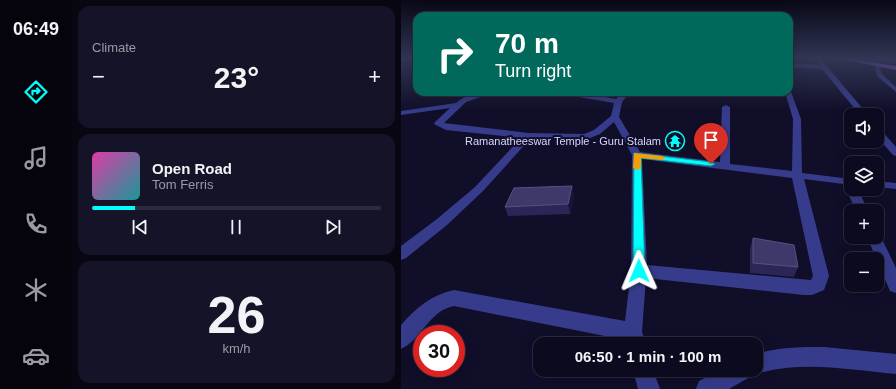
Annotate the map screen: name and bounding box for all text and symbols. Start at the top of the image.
text: 06:49 [13,19,59,39]
icon: right [429,28,481,80]
text: 70 m [495,28,559,59]
text: Climate [92,40,136,55]
text: 23° [214,61,259,94]
text: Turn right [495,61,571,81]
text: − [92,64,105,89]
text: + [368,64,381,89]
icon: directions [22,78,50,106]
map controls [844,108,884,292]
button: sound [844,108,884,148]
pin [694,123,728,164]
icon: arrive [700,129,722,151]
temple icon: Ramanatheeswar Temple - Guru Stalam [664,130,686,152]
place label: Ramanatheeswar Temple - Guru Stalam [465,135,661,147]
icon: music [22,144,50,172]
button: layers [844,156,884,196]
text: Open Road [152,160,232,177]
text: Tom Ferris [152,177,213,192]
button: + [844,204,884,244]
icon: phone [22,210,50,238]
icon: previous [129,216,151,238]
icon: pause [225,216,247,238]
icon: next [322,216,344,238]
position arrow [618,250,660,292]
button: − [844,252,884,292]
icon: climate [22,276,50,304]
text: 26 [208,286,265,344]
speed limit sign: 30 [413,325,465,377]
text: km/h [222,341,251,356]
icon: car [22,342,50,370]
text: 06:50 · 1 min · 100 m [575,348,721,365]

